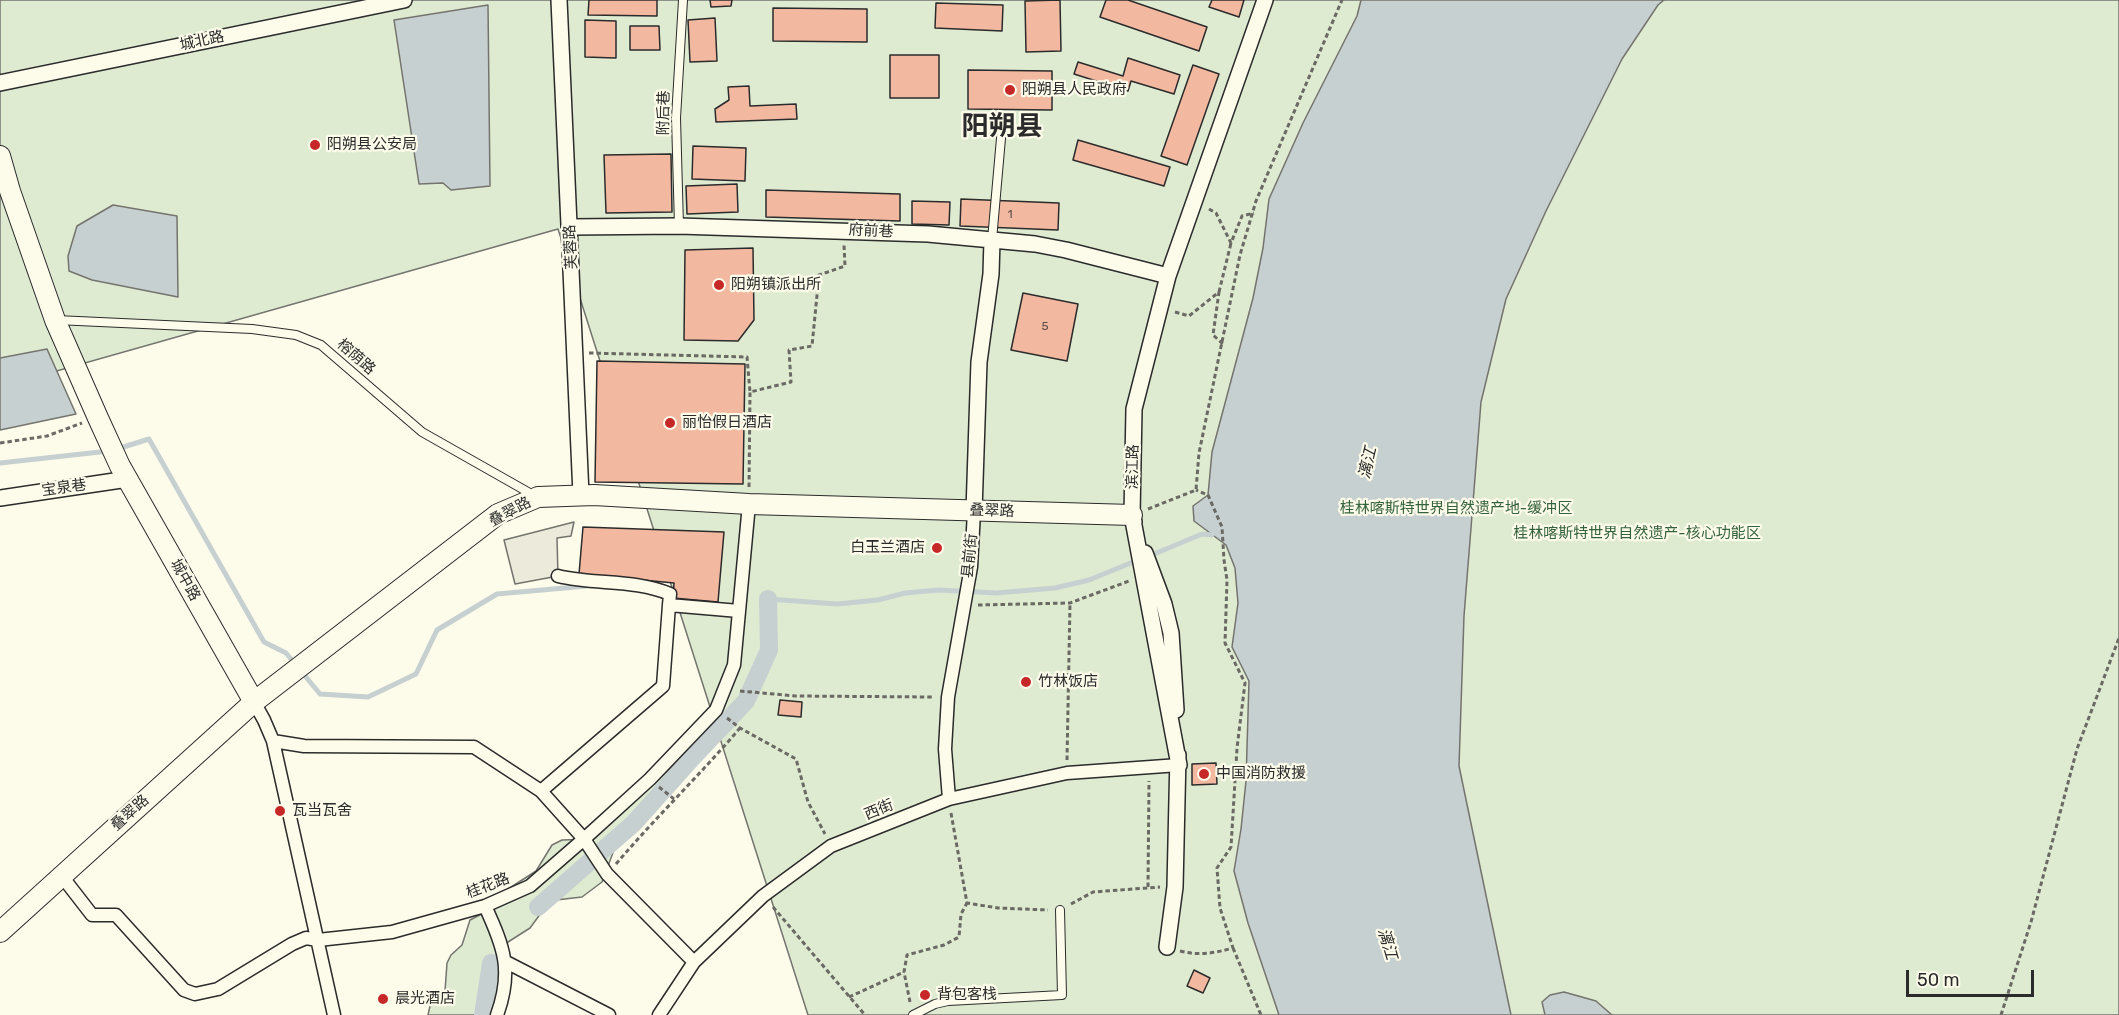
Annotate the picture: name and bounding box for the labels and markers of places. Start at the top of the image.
place label: 阳朔县人民政府 [1022,81,1127,99]
marker: 阳朔县人民政府 [1003,83,1017,97]
place label: 阳朔县公安局 [327,136,417,154]
marker: 阳朔县公安局 [308,138,322,152]
place label: 阳朔镇派出所 [731,276,821,294]
marker: 阳朔镇派出所 [712,278,726,292]
place label: 丽怡假日酒店 [682,414,772,432]
marker: 丽怡假日酒店 [663,416,677,430]
place label: 白玉兰酒店 [850,539,925,557]
marker: 白玉兰酒店 [930,541,944,555]
place label: 竹林饭店 [1038,673,1098,691]
marker: 竹林饭店 [1019,675,1033,689]
place label: 中国消防救援 [1216,765,1306,783]
marker: 中国消防救援 [1197,767,1211,781]
place label: 瓦当瓦舍 [292,802,352,820]
marker: 瓦当瓦舍 [273,804,287,818]
place label: 背包客栈 [937,986,997,1004]
marker: 背包客栈 [918,988,932,1002]
place label: 晨光酒店 [395,990,455,1008]
marker: 晨光酒店 [376,992,390,1006]

